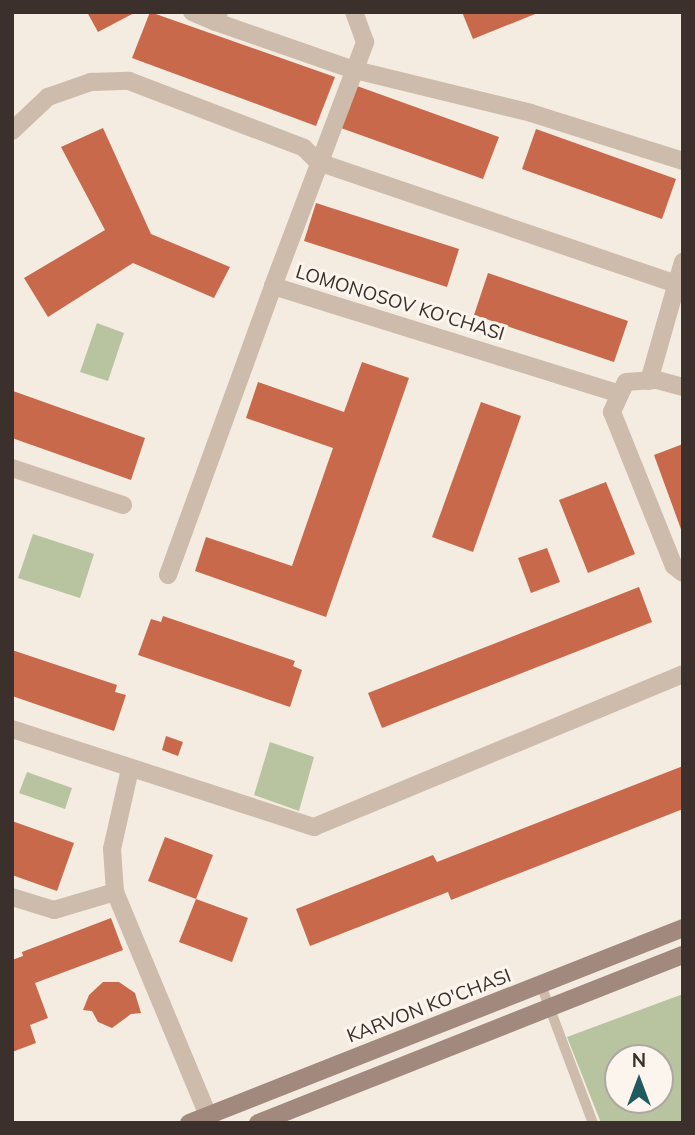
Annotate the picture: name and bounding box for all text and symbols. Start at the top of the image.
street label: LOMONOSOV KO'CHASI [293,260,507,346]
street label: KARVON KO'CHASI [344,964,514,1048]
north arrow [604,1044,674,1114]
text: N [632,1048,646,1072]

